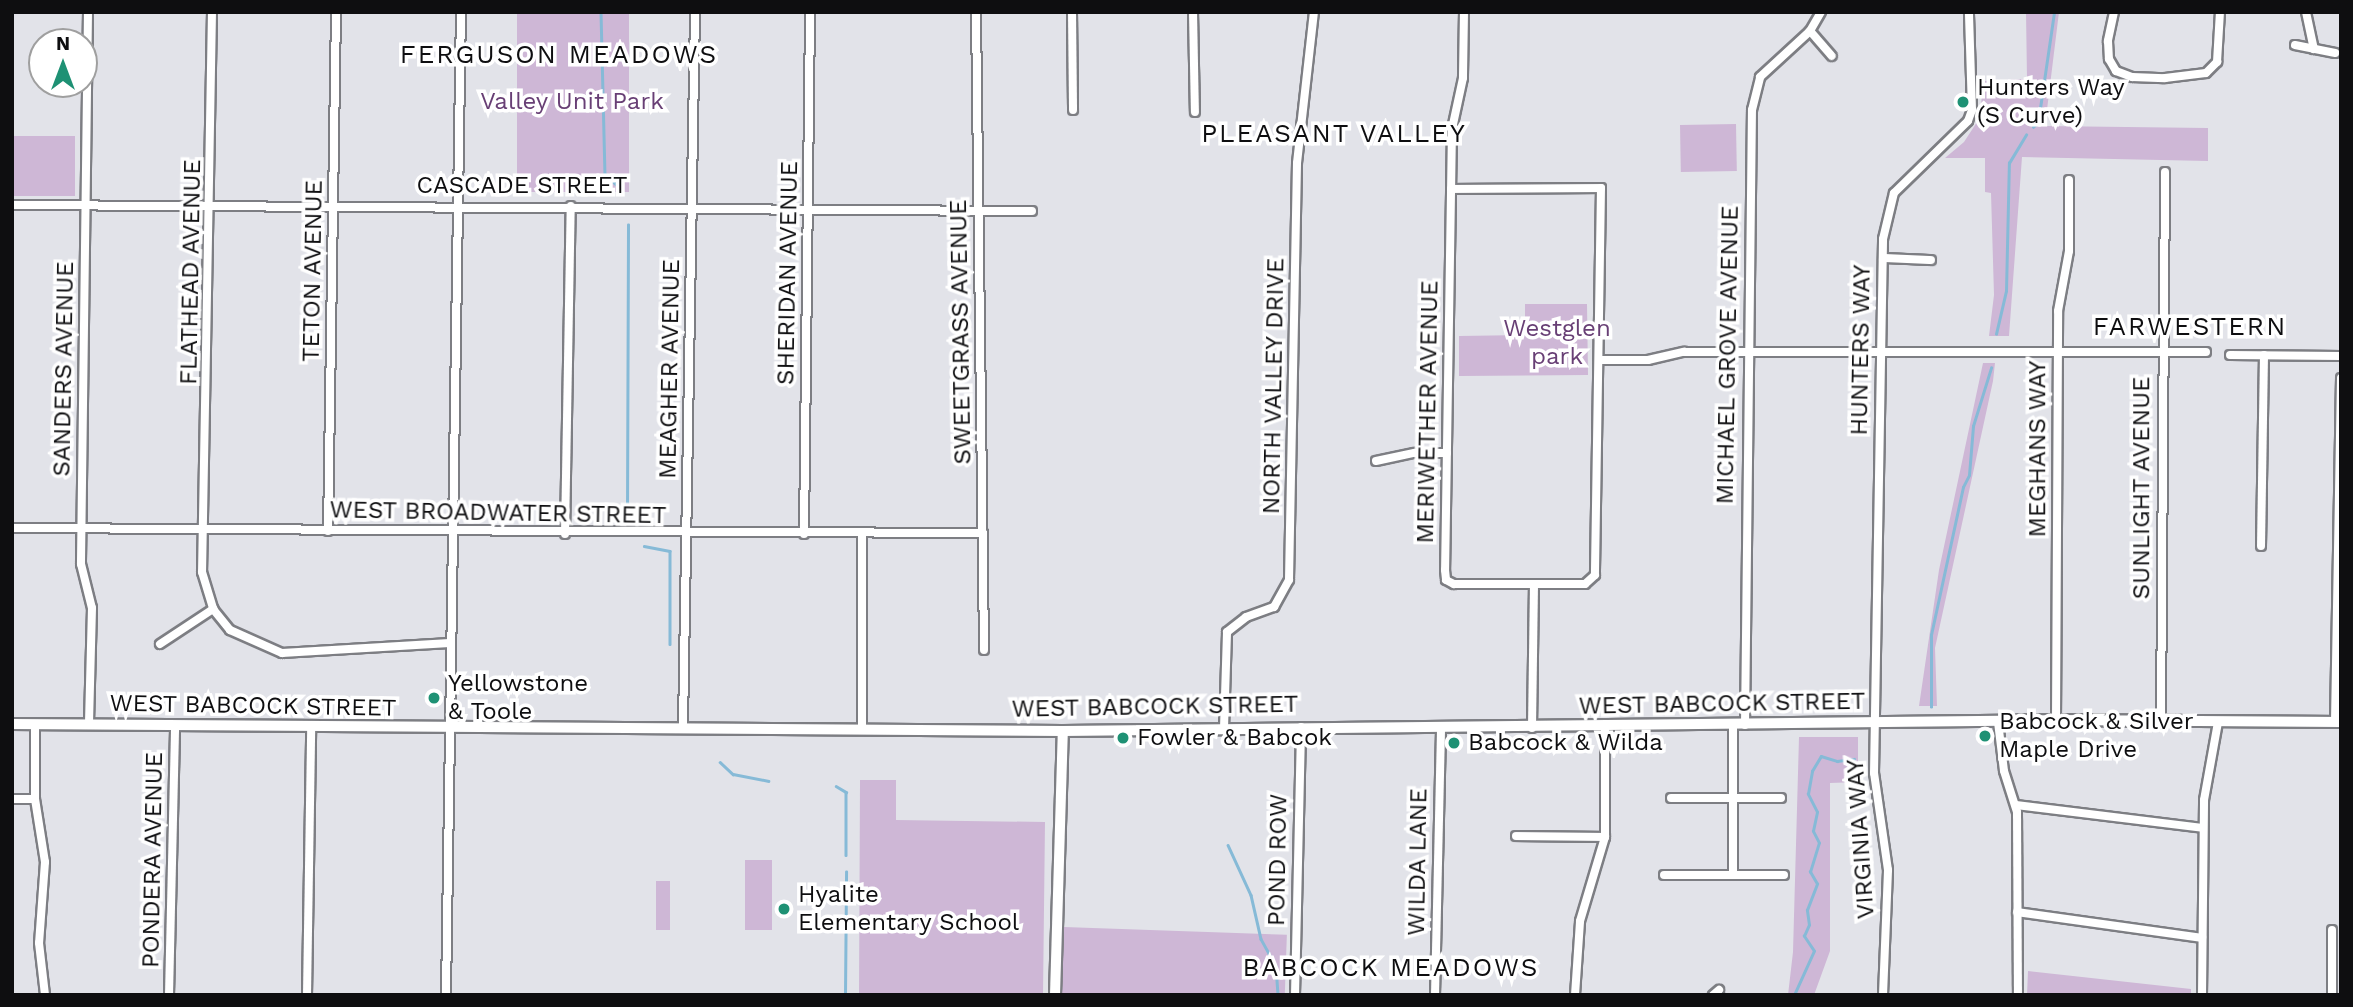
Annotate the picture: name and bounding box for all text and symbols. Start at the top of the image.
north arrow [28,28,98,98]
text: N [56,32,70,55]
district label: FERGUSON MEADOWS [402,39,716,71]
place label: Hunters Way (S Curve) [1977,74,2125,130]
park label: Valley Unit Park [480,88,664,116]
marker: Hunters Way (S Curve) [1955,94,1971,110]
district label: PLEASANT VALLEY [1202,118,1466,150]
street label: FLATHEAD AVENUE [175,158,207,386]
street label: SHERIDAN AVENUE [772,160,804,386]
street label: CASCADE STREET [417,172,627,200]
street label: TETON AVENUE [297,179,329,363]
street label: SWEETGRASS AVENUE [944,199,978,465]
street label: MICHAEL GROVE AVENUE [1711,205,1745,505]
street label: NORTH VALLEY DRIVE [1257,257,1291,515]
street label: MEAGHER AVENUE [654,258,686,480]
street label: SANDERS AVENUE [48,261,80,477]
street label: HUNTERS WAY [1845,264,1877,436]
street label: MERIWETHER AVENUE [1411,280,1445,544]
district label: FARWESTERN [2094,311,2286,343]
park label: Westglen park [1503,315,1611,371]
street label: MEGHANS WAY [2024,360,2052,538]
street label: SUNLIGHT AVENUE [2128,376,2156,600]
street label: WEST BROADWATER STREET [329,496,667,530]
place label: Yellowstone & Toole [448,670,588,726]
street label: WEST BABCOCK STREET [1578,687,1866,721]
street label: WEST BABCOCK STREET [109,689,397,723]
marker: Yellowstone & Toole [426,690,442,706]
street label: WEST BABCOCK STREET [1011,690,1299,724]
place label: Babcock & Silver Maple Drive [1999,708,2194,764]
place label: Fowler & Babcok [1137,724,1332,752]
marker: Babcock & Silver Maple Drive [1977,728,1993,744]
place label: Babcock & Wilda [1468,729,1664,757]
marker: Fowler & Babcok [1115,730,1131,746]
marker: Babcock & Wilda [1446,735,1462,751]
street label: PONDERA AVENUE [137,751,169,969]
street label: VIRGINIA WAY [1841,757,1881,921]
street label: WILDA LANE [1402,788,1434,936]
street label: POND ROW [1262,794,1294,926]
place label: Hyalite Elementary School [798,881,1020,937]
marker: Hyalite Elementary School [776,901,792,917]
district label: BABCOCK MEADOWS [1244,952,1538,984]

